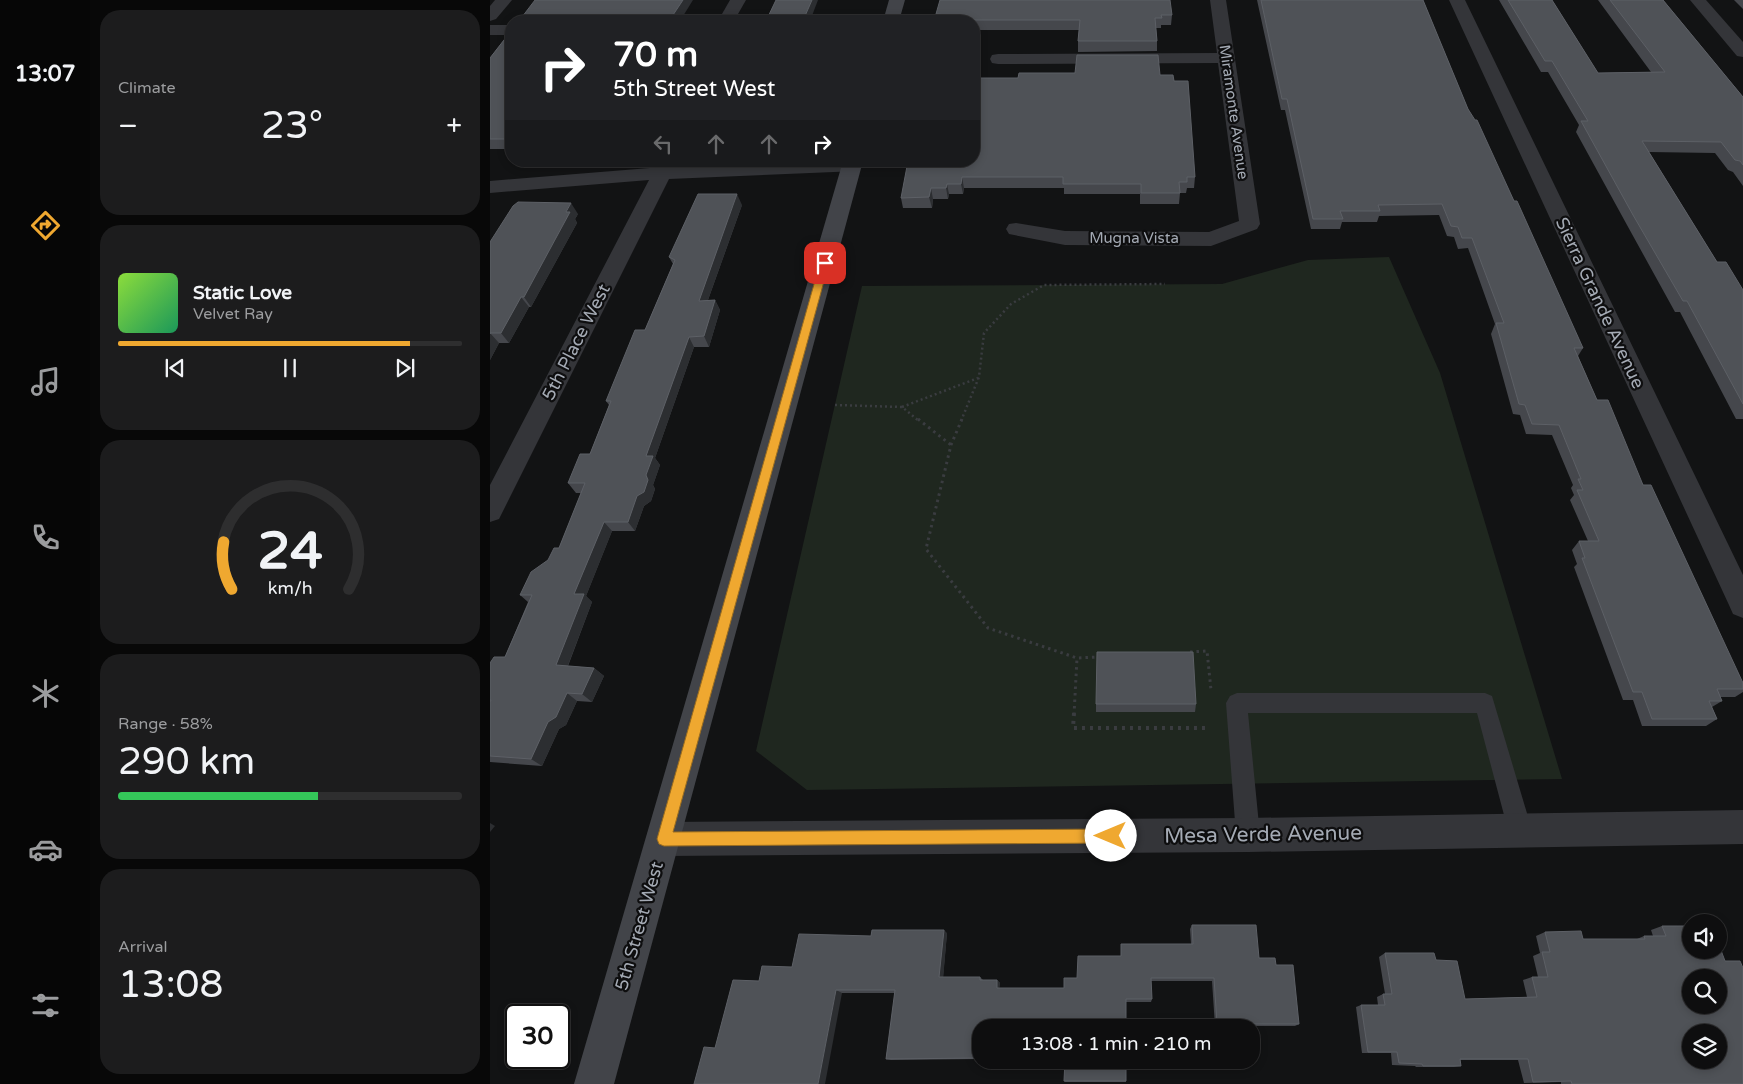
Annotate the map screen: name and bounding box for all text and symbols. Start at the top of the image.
text: 70 m [613,34,698,76]
icon: right [530,35,595,100]
street label: Miramonte Avenue [1216,44,1252,180]
text: 13:07 [15,61,75,87]
text: 5th Street West [613,76,776,102]
text: Climate [118,78,176,98]
text: 23° [261,103,323,149]
text: − [118,109,138,143]
text: + [446,109,462,143]
icon: left [649,130,677,158]
icon: ahead [702,130,730,158]
icon: ahead [755,130,783,158]
icon: right [808,130,836,158]
icon: directions [28,208,63,243]
street label: Sierra Grande Avenue [1551,214,1649,392]
street label: Mugna Vista [1089,229,1179,247]
pin [804,242,846,284]
icon: arrive [811,249,839,277]
street label: 5th Place West [537,280,615,404]
text: Static Love [193,282,292,304]
text: Velvet Ray [193,304,273,324]
icon: previous [161,354,189,382]
icon: pause [276,354,304,382]
icon: next [391,354,419,382]
icon: music [28,364,63,399]
icon: phone [28,520,63,555]
text: 24 [257,520,323,583]
text: km/h [268,578,312,599]
icon: climate [28,676,63,711]
text: Range · 58% [118,714,213,734]
text: 290 km [118,739,255,785]
position arrow [1084,809,1136,861]
street label: Mesa Verde Avenue [1164,820,1362,849]
icon: car [28,832,63,867]
street label: 5th Street West [610,859,668,993]
map controls [1682,914,1727,1069]
button: sound [1682,914,1727,959]
text: Arrival [118,937,167,957]
text: 13:08 [118,962,223,1008]
button: search [1682,969,1727,1014]
icon: filters [28,988,63,1023]
speed limit sign: 30 [505,1004,570,1069]
button: layers [1682,1024,1727,1069]
text: 13:08 · 1 min · 210 m [1020,1033,1212,1055]

